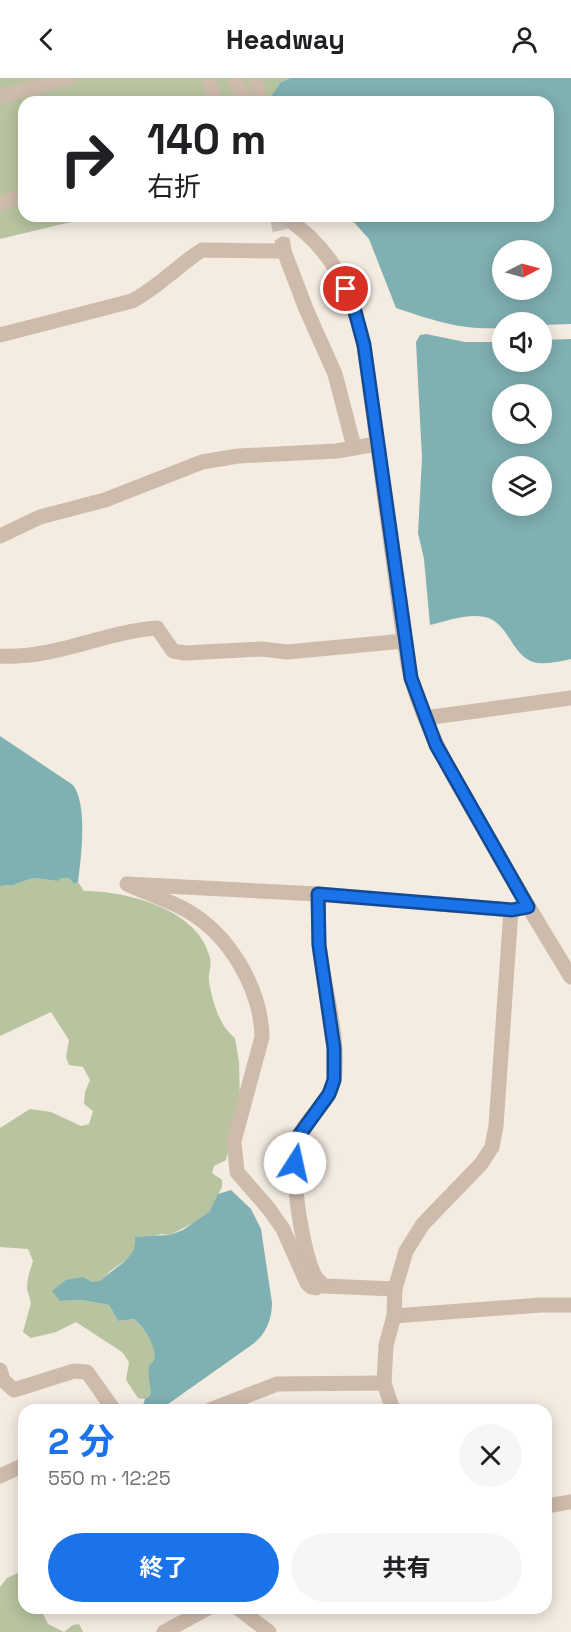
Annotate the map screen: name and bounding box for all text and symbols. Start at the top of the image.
text: Headway [226,22,345,57]
icon: back [30,23,63,56]
icon: person [508,23,541,56]
text: 140 m [147,113,266,166]
icon: right [48,120,126,198]
text: 右折 [147,169,201,204]
north arrow [492,240,552,300]
map controls [492,240,552,516]
pin [320,263,371,314]
icon: arrive [329,272,362,305]
button: sound [492,312,552,372]
button: search [492,384,552,444]
button: layers [492,456,552,516]
position arrow [263,1131,327,1195]
text: 2 分 [48,1419,115,1465]
button: close [459,1424,522,1487]
text: 550 m · 12:25 [48,1465,171,1491]
button: 終了 [48,1533,279,1602]
button: 共有 [291,1533,522,1602]

